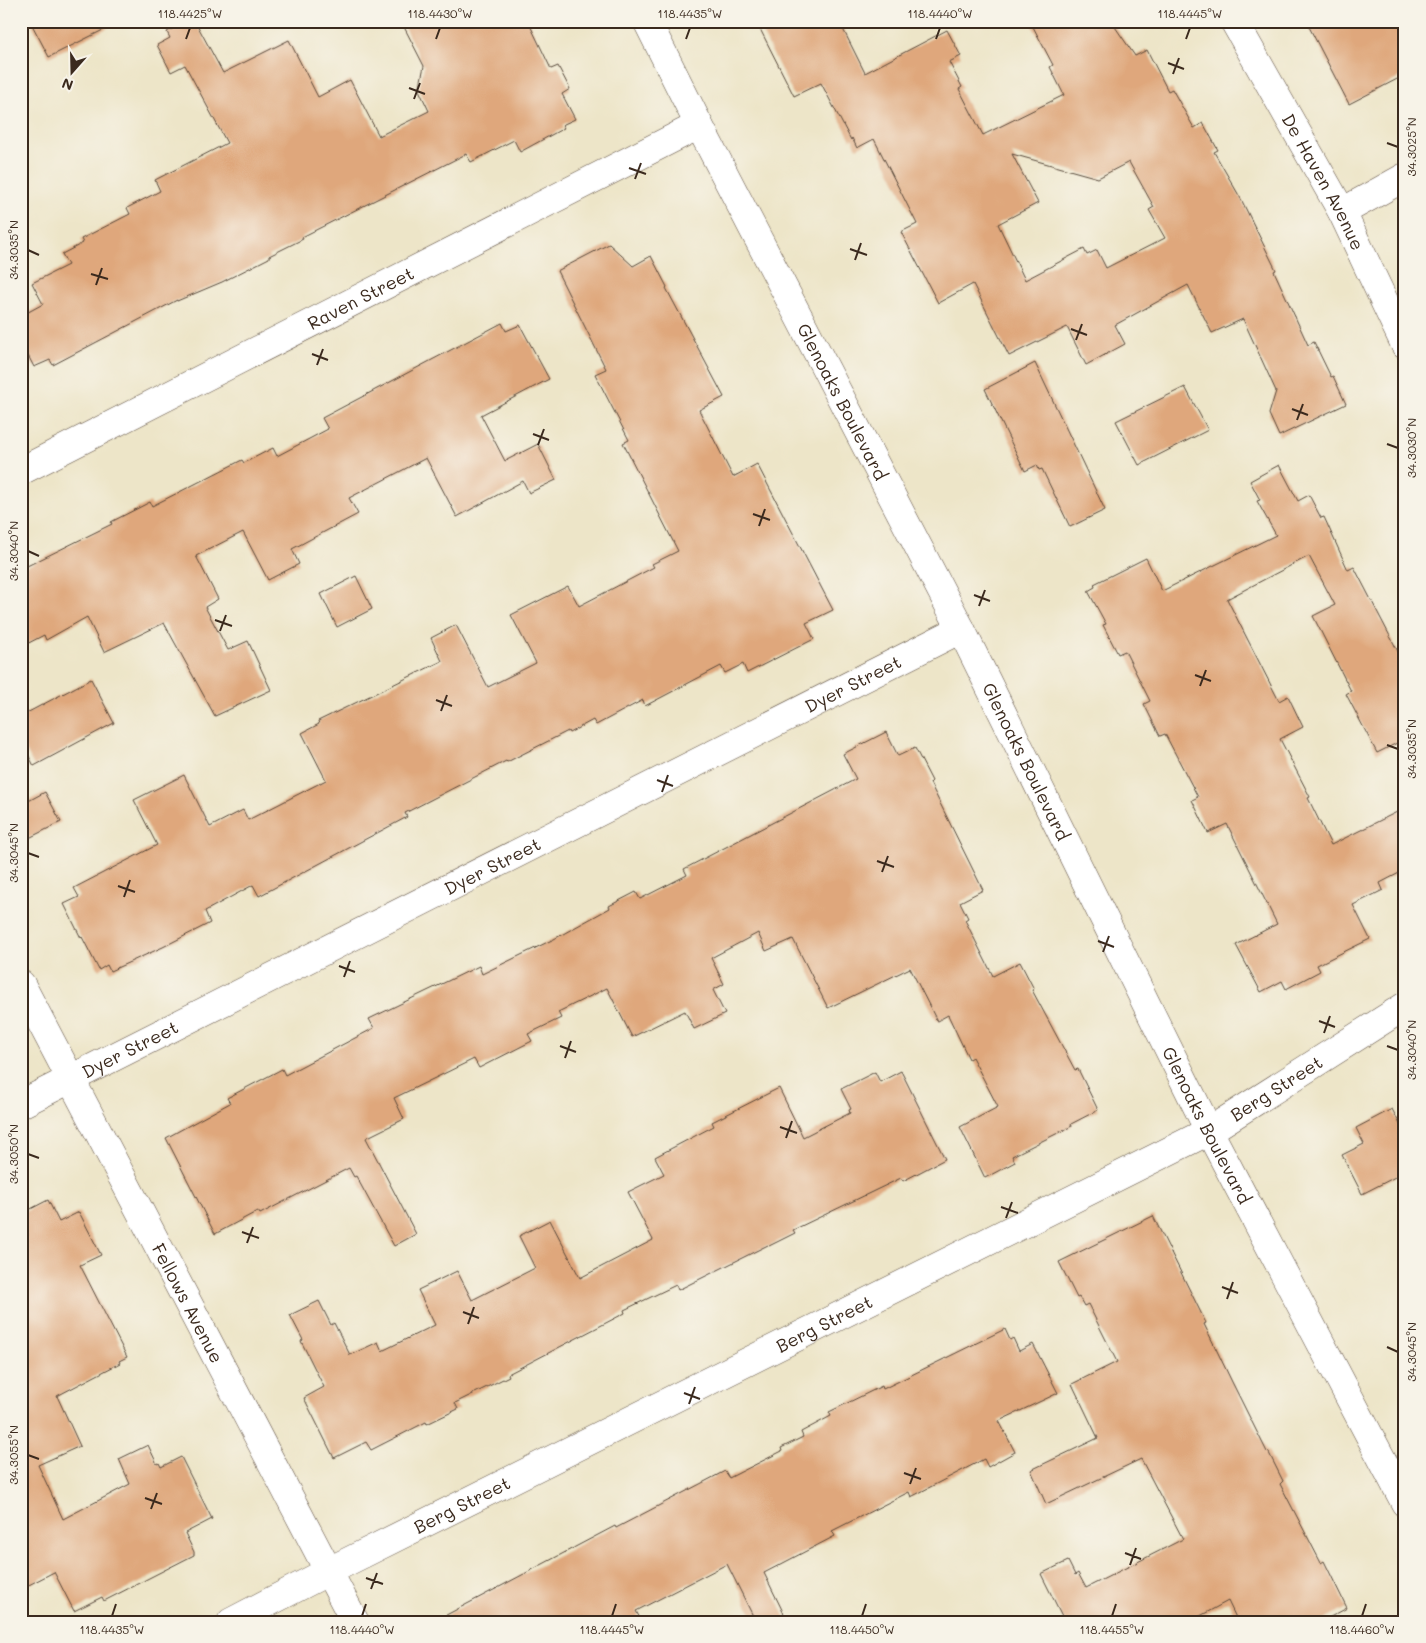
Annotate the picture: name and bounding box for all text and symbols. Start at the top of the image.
text: 118.4425°W [158,5,222,21]
text: 118.4430°W [407,5,473,21]
text: 118.4435°W [658,5,722,21]
text: 118.4440°W [907,5,973,21]
text: 118.4445°W [1158,5,1222,21]
north arrow [48,48,98,98]
text: N [59,74,76,95]
street label: De Haven Avenue [1277,109,1370,254]
text: 34.3025°N [1403,117,1419,177]
text: 34.3035°N [5,220,21,280]
street label: Raven Street [303,261,418,335]
street label: Glenoaks Boulevard [792,319,893,484]
text: 34.3030°N [1403,418,1419,478]
text: 34.3040°N [5,521,21,581]
street label: Dyer Street [801,649,905,718]
street label: Glenoaks Boulevard [977,678,1076,845]
text: 34.3035°N [1403,719,1419,779]
text: 34.3045°N [5,823,21,883]
street label: Dyer Street [440,831,545,900]
street label: Dyer Street [78,1015,182,1083]
text: 34.3040°N [1403,1020,1419,1080]
street label: Glenoaks Boulevard [1157,1042,1257,1208]
street label: Berg Street [1225,1050,1327,1127]
text: 34.3050°N [5,1124,21,1184]
street label: Fellows Avenue [147,1239,229,1367]
street label: Berg Street [772,1289,876,1358]
text: 34.3045°N [1403,1322,1419,1382]
text: 34.3055°N [5,1425,21,1485]
street label: Berg Street [410,1470,514,1539]
text: 118.4435°W [80,1621,144,1637]
text: 118.4440°W [329,1621,395,1637]
text: 118.4445°W [580,1621,644,1637]
text: 118.4450°W [829,1621,895,1637]
text: 118.4455°W [1080,1621,1144,1637]
text: 118.4460°W [1329,1621,1395,1637]

